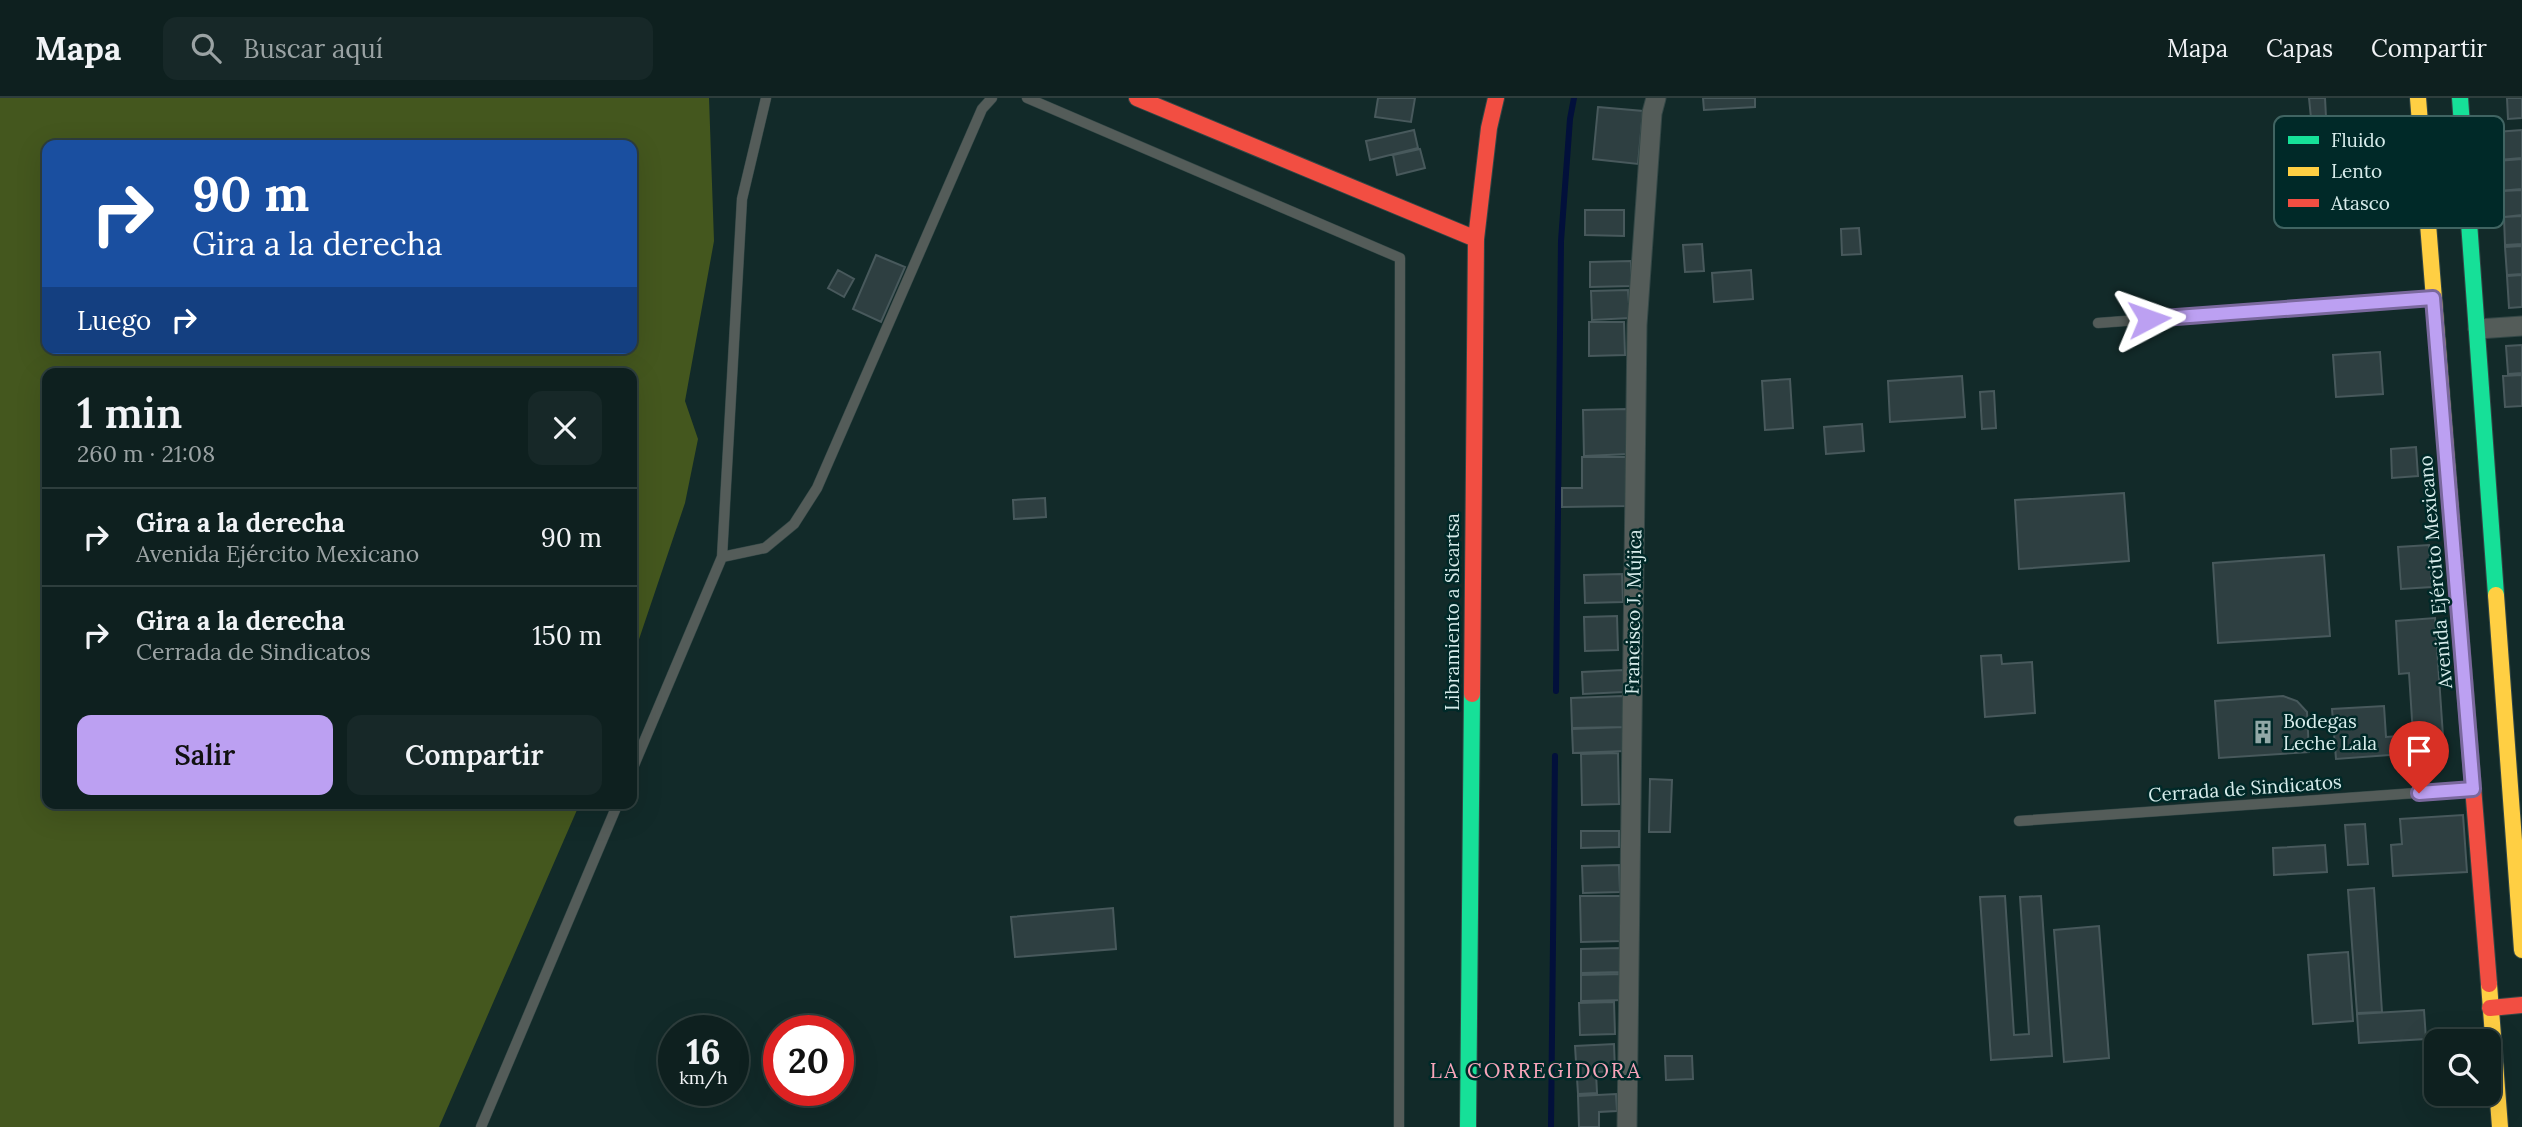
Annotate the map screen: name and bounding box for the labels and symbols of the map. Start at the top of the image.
legend [2274,116,2504,228]
text: Fluido [2331,128,2386,152]
text: Lento [2331,159,2382,183]
text: Atasco [2330,191,2390,215]
position arrow [2112,282,2186,356]
street label: Avenida Ejército Mexicano [2413,454,2457,691]
street label: Libramiento a Sicartsa [1440,513,1464,711]
street label: Francisco J. Mújica [1620,529,1646,695]
place label: Bodegas Leche Lala [2283,709,2377,755]
building icon: Bodegas Leche Lala [2249,718,2277,746]
pin [2389,721,2449,793]
street label: Cerrada de Sindicatos [2148,769,2343,807]
speed limit sign: 20 [763,1015,854,1106]
district label: LA CORREGIDORA [1430,1057,1642,1084]

